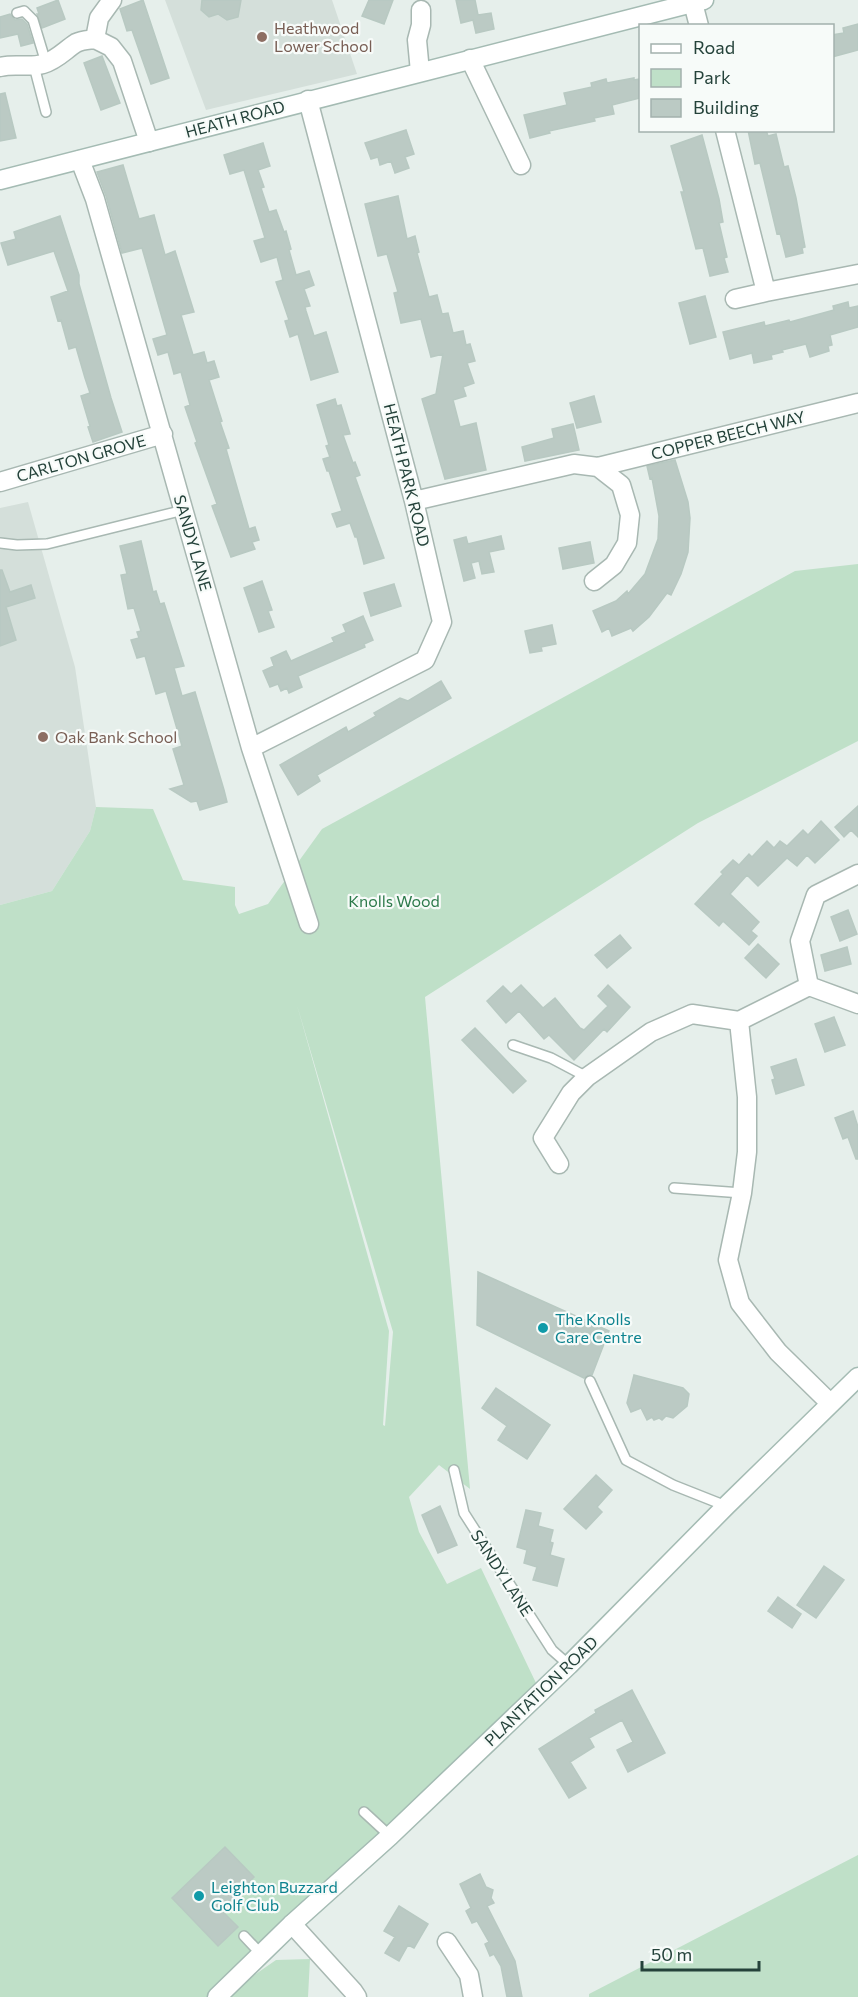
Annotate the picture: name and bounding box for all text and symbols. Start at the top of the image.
place label: Heathwood Lower School [274,18,373,55]
legend [639,24,834,132]
marker: Heathwood Lower School [255,30,269,44]
text: Road [693,36,735,58]
text: Park [693,66,731,88]
street label: HEATH ROAD [183,96,287,141]
text: Building [693,96,759,118]
street label: HEATH PARK ROAD [380,401,434,549]
street label: COPPER BEECH WAY [649,406,807,463]
street label: CARLTON GROVE [14,430,148,485]
street label: SANDY LANE [171,493,216,593]
place label: Oak Bank School [55,727,177,746]
marker: Oak Bank School [36,730,50,744]
park label: Knolls Wood [348,891,440,910]
place label: The Knolls Care Centre [555,1309,642,1346]
marker: The Knolls Care Centre [536,1321,550,1335]
street label: SANDY LANE [468,1526,537,1619]
street label: PLANTATION ROAD [480,1632,601,1749]
place label: Leighton Buzzard Golf Club [211,1877,338,1914]
marker: Leighton Buzzard Golf Club [192,1889,206,1903]
scale bar [642,1934,759,1972]
text: 50 m [651,1943,692,1965]

